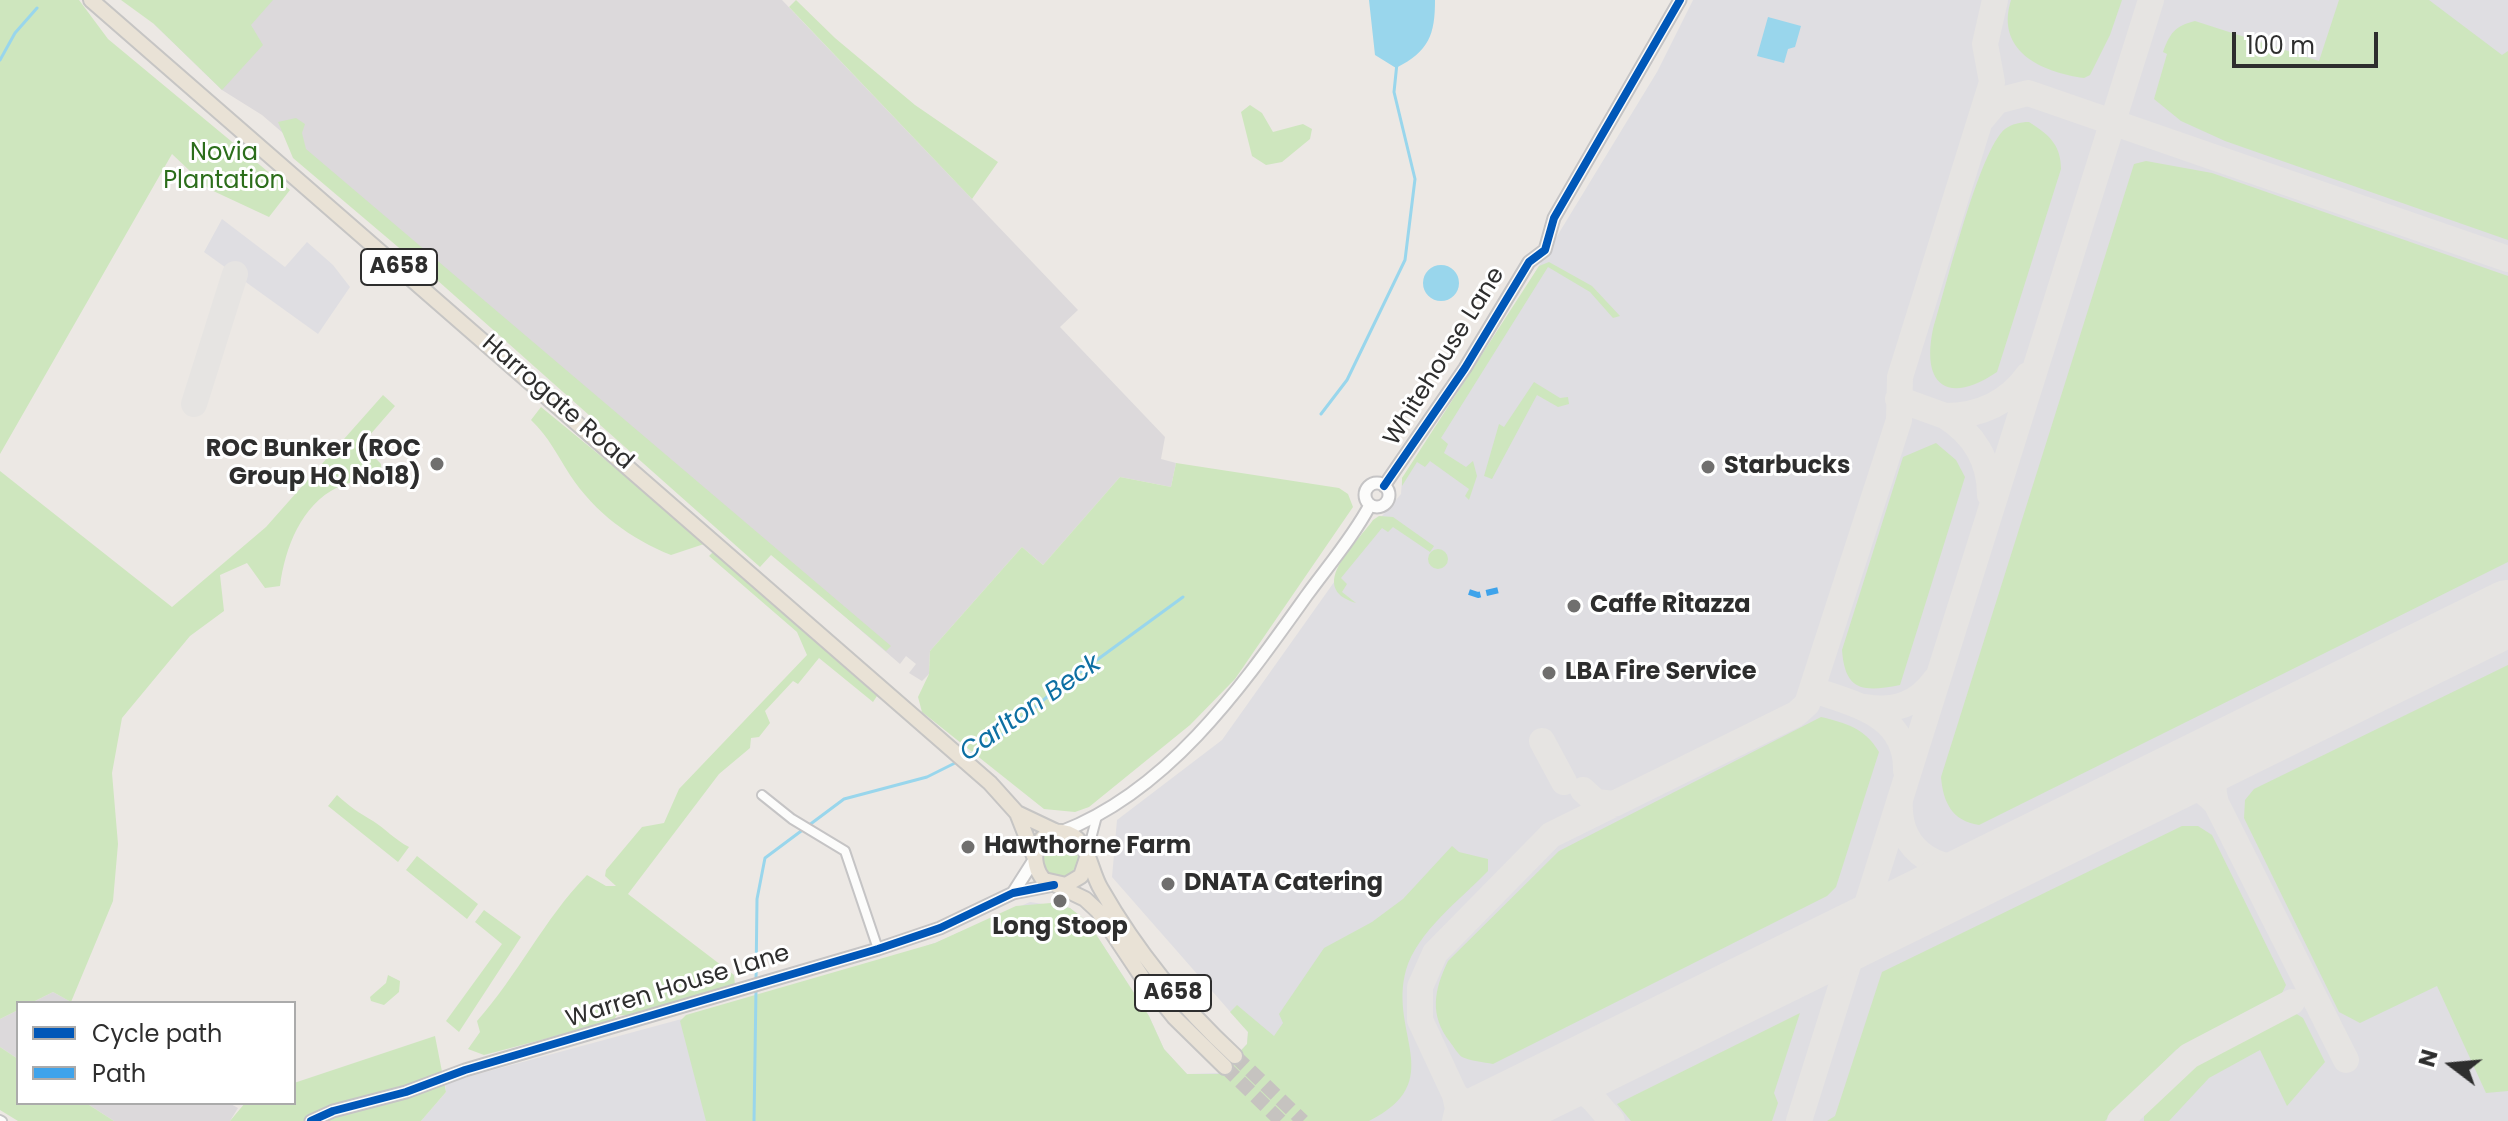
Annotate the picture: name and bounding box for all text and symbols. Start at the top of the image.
scale bar [2236,16,2382,66]
text: 100 m [2246,29,2315,62]
park label: Novia Plantation [163,140,285,196]
road number: A658 [361,249,437,285]
street label: Whitehouse Lane [1378,262,1512,452]
street label: Harrogate Road [475,329,639,477]
place label: ROC Bunker (ROC Group HQ No18) [206,436,421,492]
place label: Starbucks [1724,453,1850,481]
marker: ROC Bunker (ROC Group HQ No18) [428,455,446,473]
marker: Starbucks [1699,458,1717,476]
place label: Caffe Ritazza [1590,592,1751,620]
marker: Caffe Ritazza [1565,597,1583,615]
water label: Carlton Beck [954,649,1108,769]
place label: LBA Fire Service [1565,659,1757,687]
marker: LBA Fire Service [1540,664,1558,682]
place label: Hawthorne Farm [984,833,1191,861]
marker: Hawthorne Farm [959,838,977,856]
place label: DNATA Catering [1184,870,1383,898]
marker: DNATA Catering [1159,875,1177,893]
marker: Long Stoop [1051,892,1069,910]
place label: Long Stoop [992,914,1128,942]
street label: Warren House Lane [563,939,793,1035]
road number: A658 [1135,975,1211,1011]
legend [16,1001,296,1105]
text: Cycle path [92,1017,222,1050]
north arrow [2412,1025,2492,1105]
text: N [2411,1046,2446,1070]
text: Path [92,1057,146,1090]

